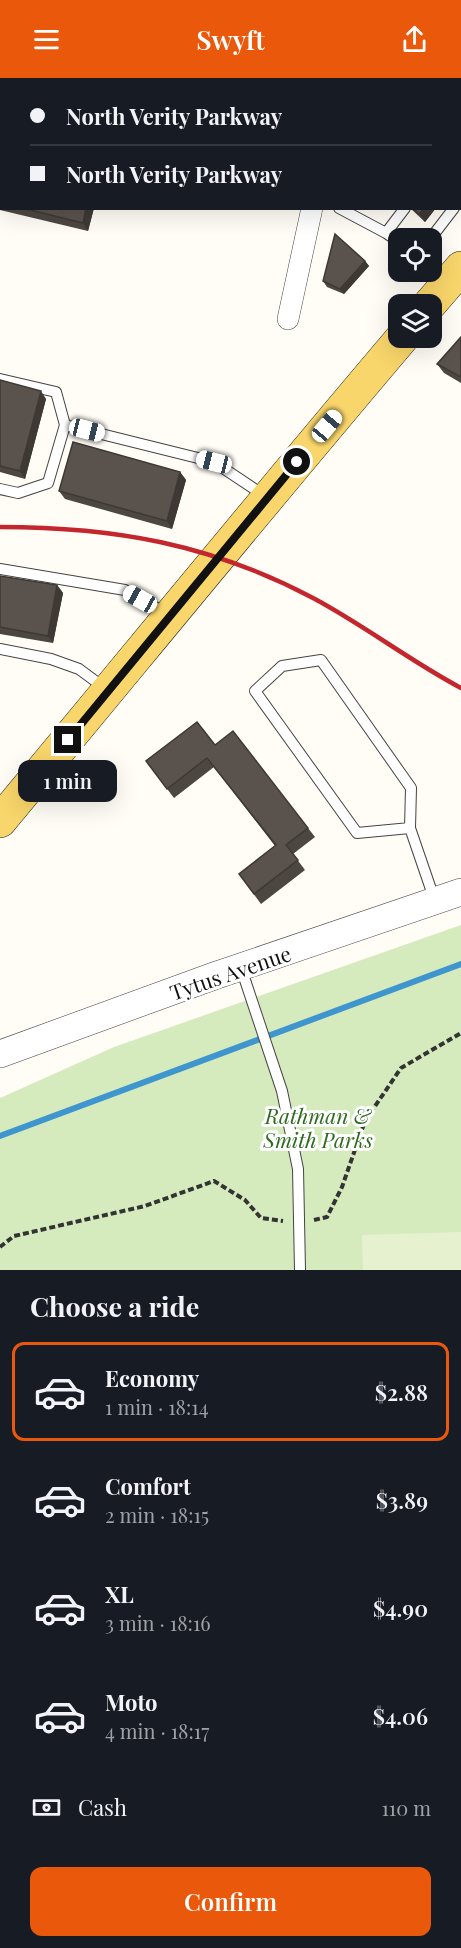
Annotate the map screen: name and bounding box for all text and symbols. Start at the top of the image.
text: Swyft [196,21,265,57]
icon: menu [30,23,63,56]
icon: share [398,23,431,56]
text: North Verity Parkway [66,101,282,131]
text: North Verity Parkway [66,159,282,189]
map controls [388,228,442,348]
button: locate [388,228,442,282]
button: layers [388,294,442,348]
car [309,406,345,446]
car [67,417,107,443]
route start [283,448,310,475]
car [194,449,234,475]
car [120,582,160,616]
route end [54,726,81,753]
callout: 1 min [19,761,118,803]
text: 1 min [43,767,92,794]
street label: Tytus Avenue [166,938,294,1006]
park label: Rathman & Smith Parks [262,1101,373,1153]
text: Choose a ride [30,1288,199,1324]
text: Economy [105,1363,199,1393]
icon: car [33,1365,87,1419]
text: $2.88 [375,1377,428,1407]
text: 1 min · 18:14 [105,1393,209,1420]
text: Comfort [105,1471,191,1501]
icon: car [33,1473,87,1527]
text: $3.89 [376,1485,428,1515]
text: 2 min · 18:15 [105,1501,209,1528]
text: XL [105,1579,134,1609]
icon: car [33,1581,87,1635]
text: $4.90 [373,1593,428,1623]
text: 3 min · 18:16 [105,1609,211,1636]
text: Moto [105,1687,158,1717]
icon: car [33,1689,87,1743]
text: $4.06 [373,1701,428,1731]
text: 4 min · 18:17 [105,1717,209,1744]
icon: cash [30,1791,63,1824]
text: Cash [78,1792,127,1822]
text: 110 m [381,1794,431,1821]
button: Confirm [30,1867,431,1936]

